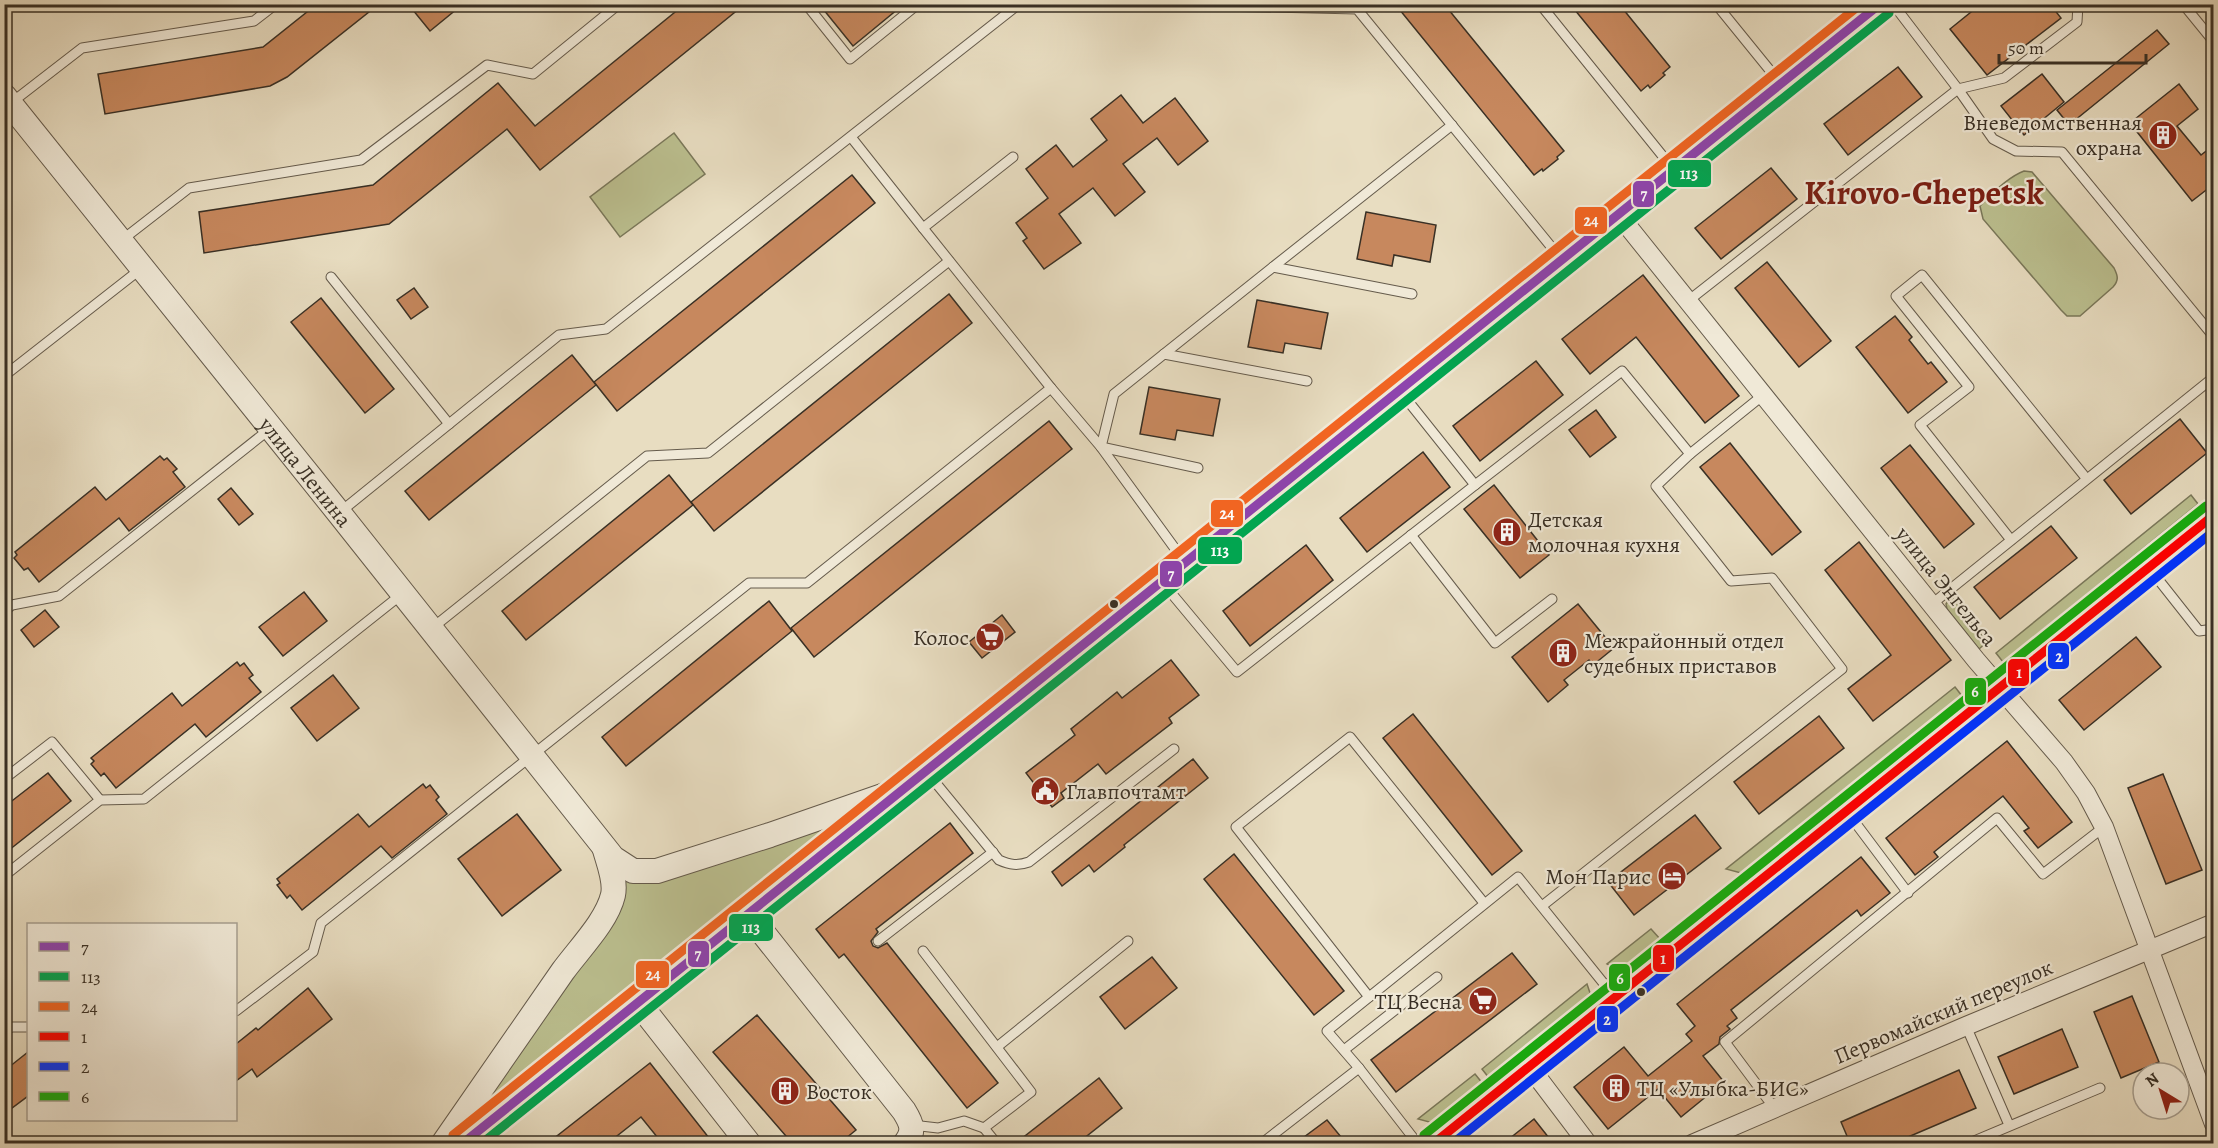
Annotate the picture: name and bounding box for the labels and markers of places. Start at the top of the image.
place label: Вневедомственная охрана [1963,108,2143,163]
building icon: Вневедомственная охрана [2147,119,2179,151]
place label: Детская молочная кухня [1528,505,1680,560]
building icon: Детская молочная кухня [1491,516,1523,548]
unlabelled marker [1108,598,1120,610]
supermarket icon: Колос [974,621,1006,653]
place label: Колос [913,623,969,653]
place label: Межрайонный отдел судебных приставов [1584,626,1784,681]
building icon: Межрайонный отдел судебных приставов [1547,637,1579,669]
public building icon: Главпочтамт [1029,775,1061,807]
place label: Главпочтамт [1066,777,1186,807]
hotel icon: Мон Парис [1656,860,1688,892]
place label: Мон Парис [1545,862,1651,892]
supermarket icon: ТЦ Весна [1467,985,1499,1017]
unlabelled marker [1635,986,1647,998]
place label: ТЦ Весна [1375,987,1463,1017]
building icon: ТЦ «Улыбка-БИС» [1600,1072,1632,1104]
place label: ТЦ «Улыбка-БИС» [1637,1074,1809,1104]
building icon: Восток [769,1075,801,1107]
place label: Восток [806,1077,872,1107]

